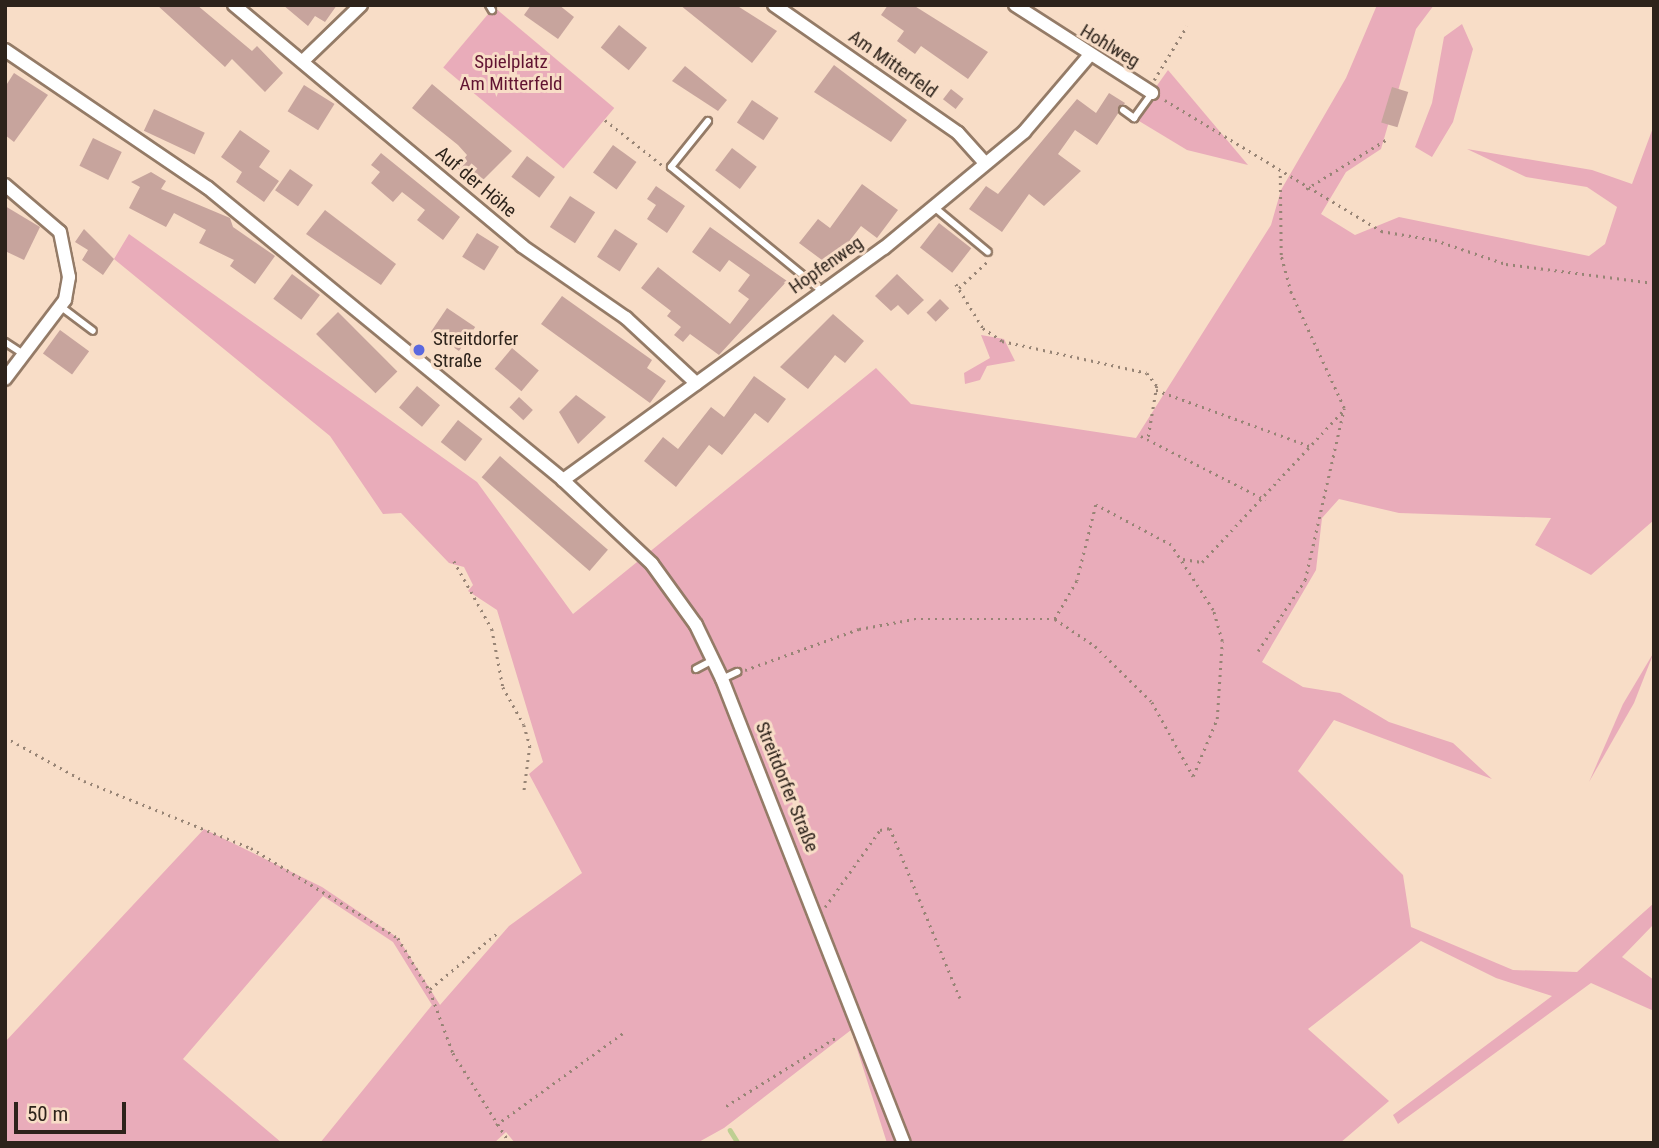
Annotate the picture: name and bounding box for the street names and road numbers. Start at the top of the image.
street label: Hohlweg [1076,19,1144,73]
street label: Am Mitterfeld [844,25,942,103]
street label: Auf der Höhe [431,142,521,222]
street label: Hopfenweg [785,231,867,299]
street label: Streitdorfer Straße [750,719,824,855]

